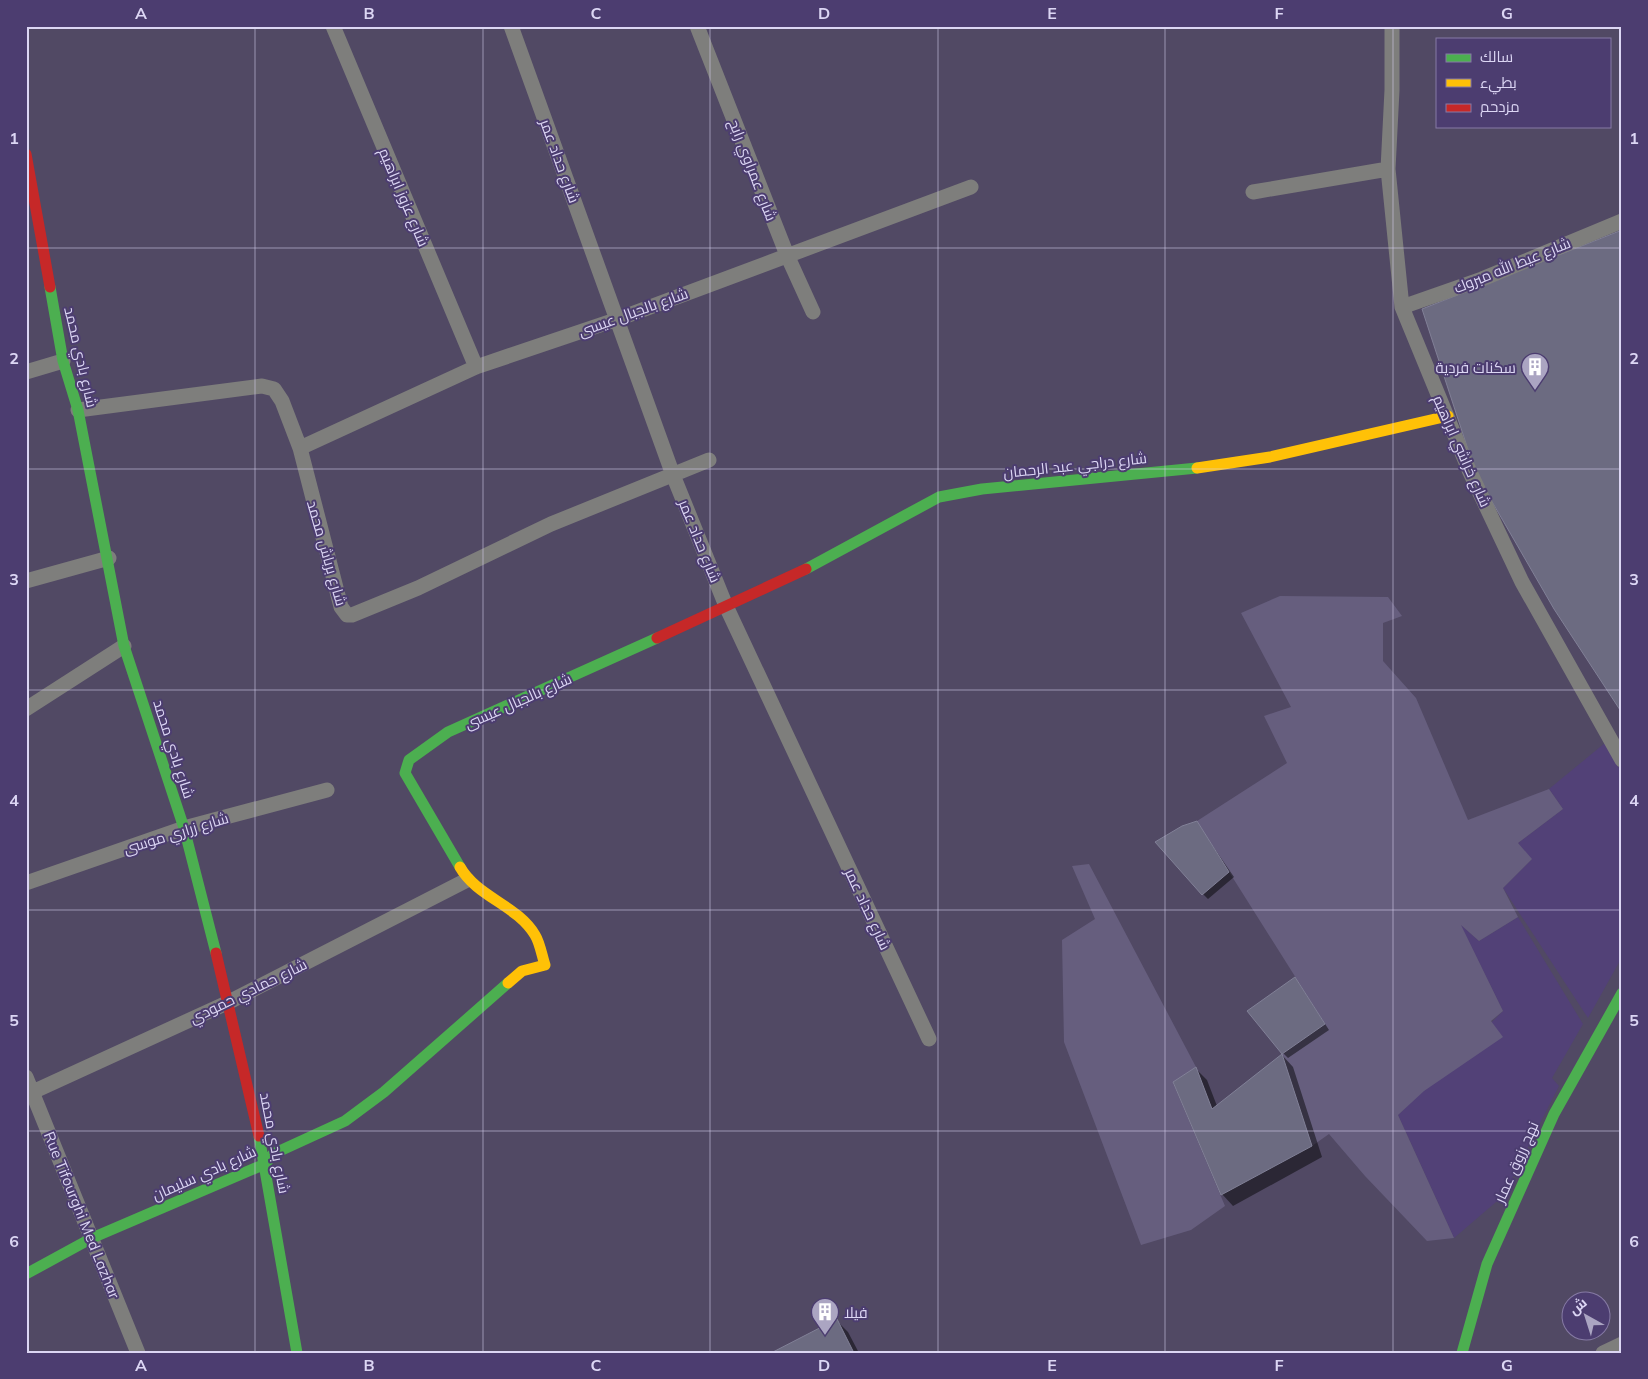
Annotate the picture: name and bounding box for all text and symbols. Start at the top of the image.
text: A [135,3,147,23]
text: B [363,3,375,23]
text: C [591,3,602,23]
text: D [818,3,830,23]
text: E [1047,3,1057,23]
text: F [1274,3,1284,23]
text: G [1501,3,1513,23]
legend [1436,38,1610,128]
text: سالك [1480,47,1513,66]
text: بطيء [1480,73,1517,95]
text: مزدحم [1480,97,1520,117]
street label: شارع حداد عمر [534,115,584,206]
street label: شارع عمراوي رابح [722,116,781,225]
text: 1 [9,128,19,148]
text: 1 [1629,128,1639,148]
street label: شارع عزوز ابراهيم [373,145,433,250]
street label: شارع عيط الله مبروك [1451,233,1574,299]
street label: شارع بالجبال عيسى [576,283,691,343]
street label: شارع بادي محمد [57,305,102,410]
text: 2 [9,348,19,368]
text: 2 [1629,348,1639,368]
building icon: سكنات فردية [1520,352,1550,391]
place label: سكنات فردية [1436,358,1516,377]
street label: شارع خراشي ابراهيم [1426,392,1495,511]
street label: شارع دراجي عبد الرحمان [1002,448,1148,485]
street label: شارع حداد عمر [672,496,725,586]
street label: شارع برباش محمد [301,498,351,608]
text: 3 [9,569,19,589]
text: 3 [1629,569,1639,589]
street label: شارع بالجبال عيسى [461,669,575,735]
street label: شارع بادي محمد [146,697,199,802]
text: 4 [9,790,19,810]
text: 4 [1629,790,1639,810]
street label: شارع زراري موسى [121,808,232,861]
street label: شارع حداد عمر [839,864,895,954]
street label: شارع حمادي حمودي [186,954,311,1030]
text: 5 [9,1010,19,1030]
text: 5 [1629,1010,1639,1030]
street label: شارع بادي محمد [253,1091,294,1196]
street label: نهج رزوق عمار [1489,1118,1544,1208]
street label: Rue Tifourghi Med Lazhar [40,1129,124,1302]
street label: شارع بادي سليمان [149,1142,260,1207]
text: 6 [9,1231,19,1251]
text: 6 [1629,1231,1639,1251]
north arrow [1560,1292,1610,1342]
text: ش [1565,1293,1590,1319]
building icon: فيلا [810,1297,840,1336]
place label: فيلا [844,1303,868,1322]
text: A [135,1355,147,1375]
text: B [363,1355,375,1375]
text: C [591,1355,602,1375]
text: D [818,1355,830,1375]
text: E [1047,1355,1057,1375]
text: F [1274,1355,1284,1375]
text: G [1501,1355,1513,1375]

